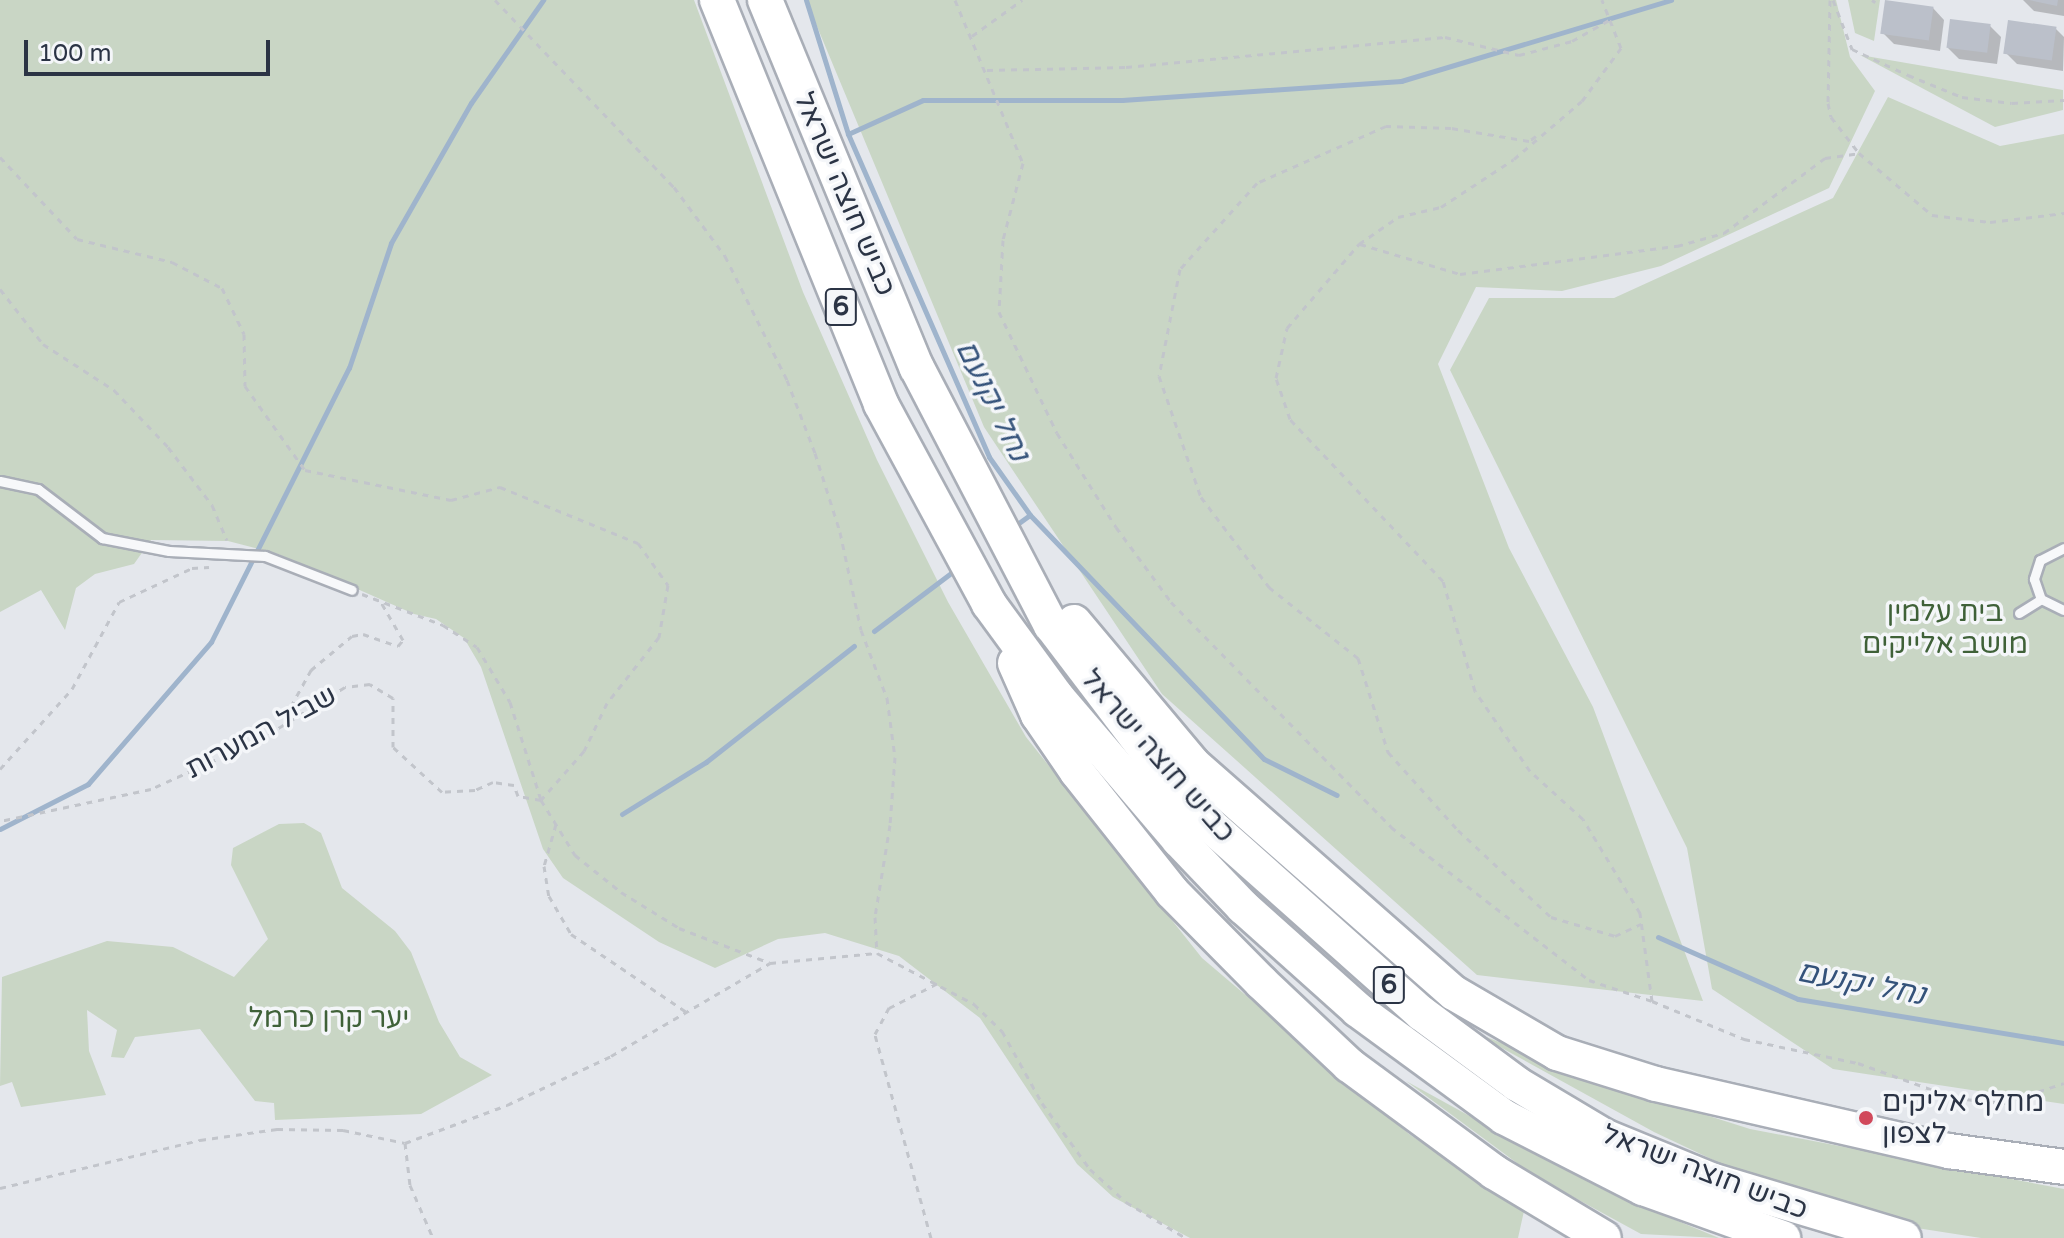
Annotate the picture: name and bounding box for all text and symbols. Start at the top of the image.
scale bar [28,24,274,74]
text: 100 m [38,39,112,68]
street label: כביש חוצה ישראל [787,87,903,301]
road number: 6 [823,285,859,329]
water label: נחל יקנעם [947,335,1037,467]
park label: בית עלמין מושב אלייקים [1862,595,2028,661]
street label: כביש חוצה ישראל [1074,663,1242,849]
street label: שביל המערות [180,678,342,786]
water label: נחל יקנעם [1794,954,1928,1014]
road number: 6 [1371,963,1407,1007]
park label: יער קרן כרמל [249,1001,409,1035]
place label: מחלף אליקים לצפון [1882,1085,2044,1151]
marker: מחלף אליקים לצפון [1857,1109,1875,1127]
street label: כביש חוצה ישראל [1597,1117,1813,1227]

